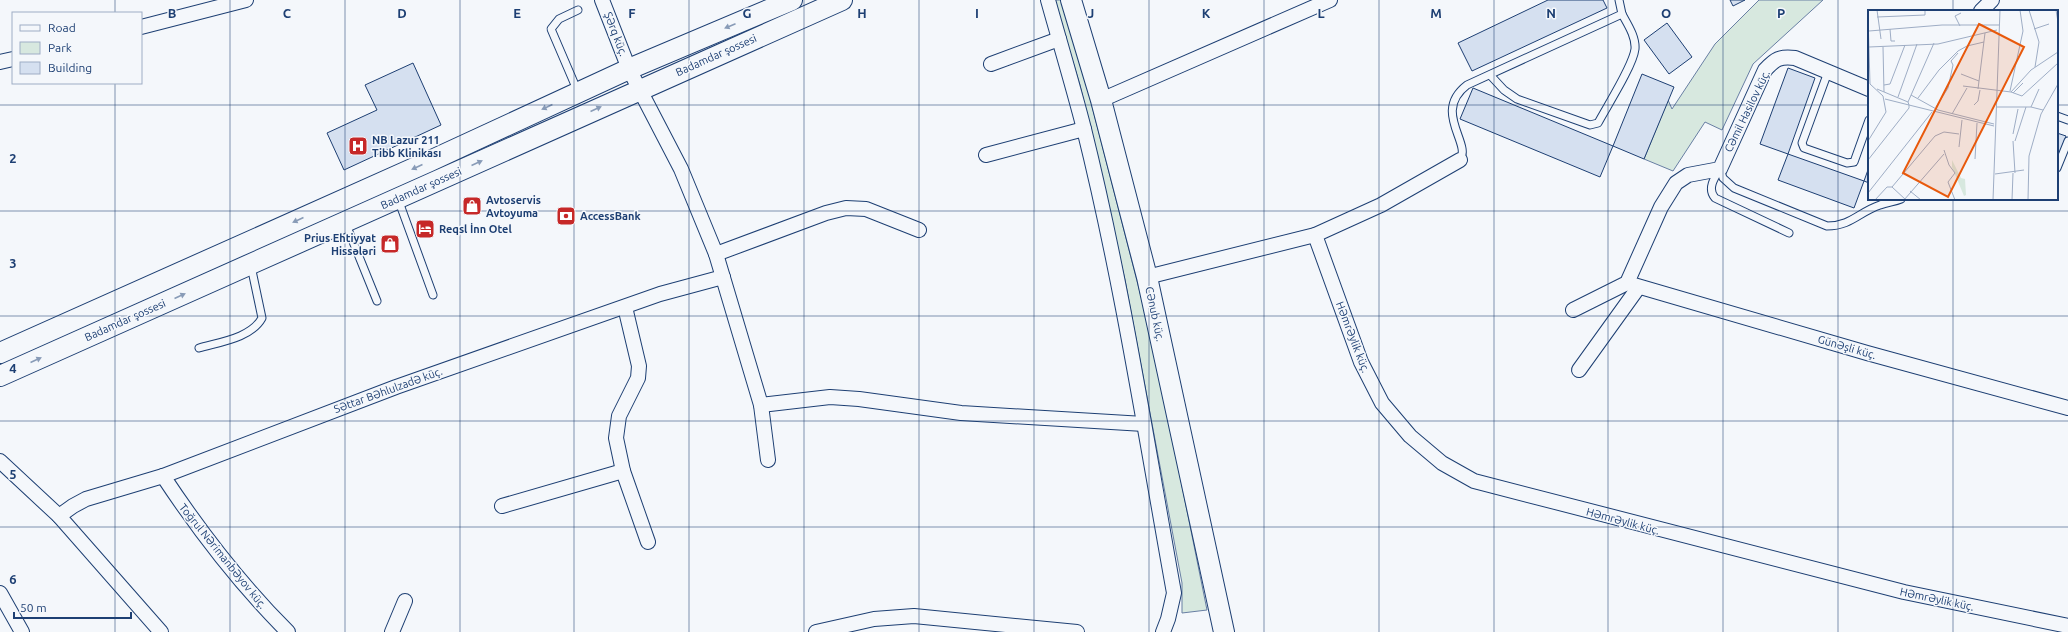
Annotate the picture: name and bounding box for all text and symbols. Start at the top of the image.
text: B [168,6,177,20]
text: C [283,6,292,20]
text: D [397,6,407,20]
text: E [513,6,521,20]
text: F [628,6,636,20]
text: G [743,6,752,20]
text: H [857,6,867,20]
text: I [975,6,979,20]
text: J [1088,6,1094,20]
text: K [1202,6,1211,20]
text: L [1317,6,1325,20]
text: M [1430,6,1442,20]
text: N [1546,6,1556,20]
text: O [1661,6,1671,20]
text: P [1777,6,1785,20]
street label: Şərq küç. [602,10,630,58]
inset map [1868,10,2058,200]
legend [12,12,142,84]
text: Road [48,21,76,34]
one-way arrow [724,24,736,30]
street label: Badamdar şossesi [674,32,758,78]
text: Park [48,41,72,54]
text: Building [48,61,92,74]
street label: Cəmil Hasilov küç. [1722,68,1772,154]
one-way arrow [542,104,553,110]
one-way arrow [590,106,602,113]
place label: NB Lazur 211 Tibb Klinikası [372,134,441,159]
hospital icon: NB Lazur 211 Tibb Klinikası [347,135,369,157]
text: 2 [9,151,17,165]
one-way arrow [472,160,483,166]
one-way arrow [411,164,422,170]
street label: Badamdar şossesi [379,165,463,211]
place label: Avtoservis Avtoyuma [486,194,541,219]
shop icon: Avtoservis Avtoyuma [461,195,483,217]
bank icon: AccessBank [555,205,577,227]
place label: AccessBank [580,210,641,222]
one-way arrow [292,217,304,223]
hotel icon: Reqsl İnn Otel [414,218,436,240]
place label: Reqsl İnn Otel [439,223,512,235]
place label: Prius Ehtiyyat Hissәlәri [304,232,376,257]
shop icon: Prius Ehtiyyat Hissәlәri [379,233,401,255]
text: 3 [9,256,17,270]
street label: Cənub küç. [1143,286,1167,342]
one-way arrow [174,293,185,299]
street label: Badamdar şossesi [83,297,167,343]
street label: Həmrəylik küç. [1334,300,1372,374]
street label: Günəşli küç. [1816,333,1878,361]
one-way arrow [30,357,42,363]
text: 4 [9,361,17,375]
street label: Səttar Bəhlulzadə küç. [332,365,444,415]
text: 5 [9,467,17,481]
street label: Toğrul Nərimanbəyov küç. [177,501,269,611]
street label: Həmrəylik küç. [1585,505,1661,537]
text: 6 [9,572,17,586]
street label: Həmrəylik küç. [1899,585,1975,613]
scale bar [14,594,131,620]
text: 50 m [20,601,47,614]

